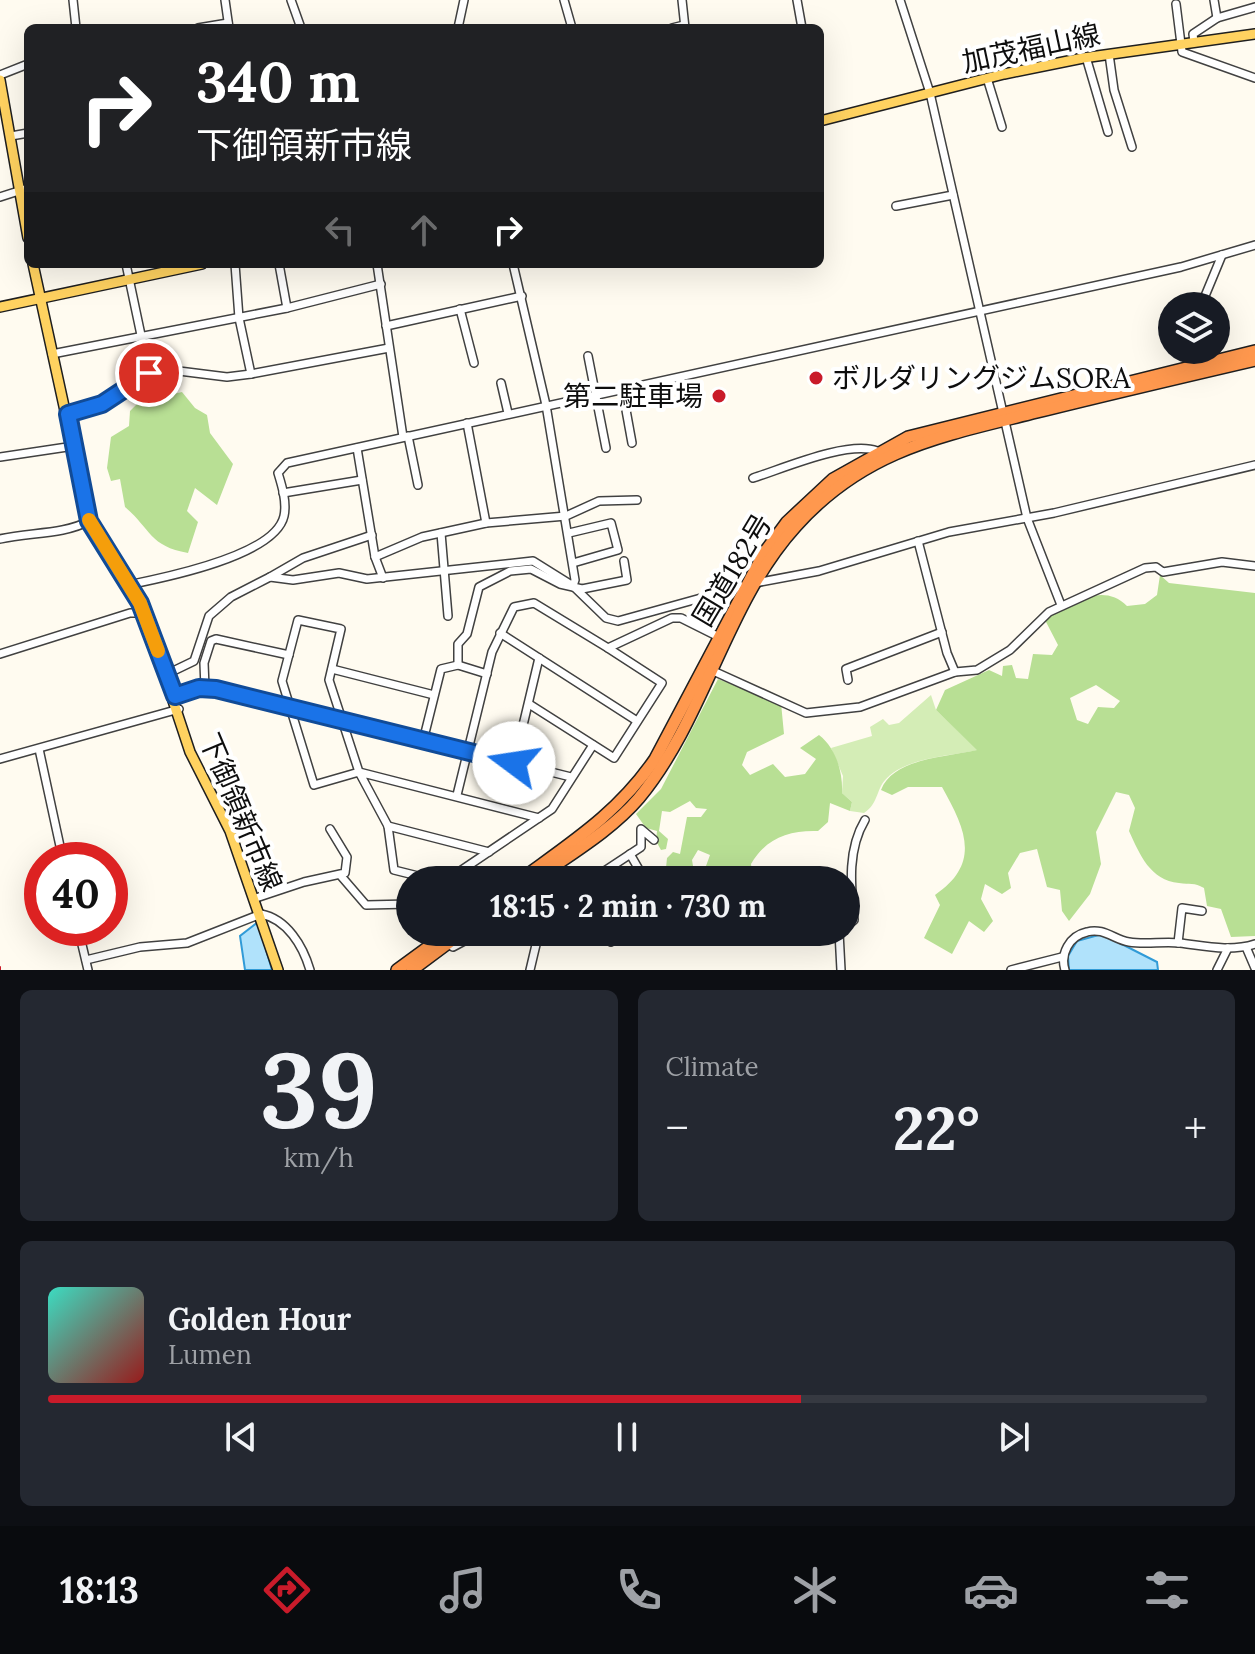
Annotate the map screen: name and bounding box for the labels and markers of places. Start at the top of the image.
pin [115,339,183,407]
place label: ボルダリングジムSORA [832,360,1131,396]
marker: ボルダリングジムSORA [807,369,825,387]
place label: 第二駐車場 [563,378,703,414]
marker: 第二駐車場 [710,387,728,405]

